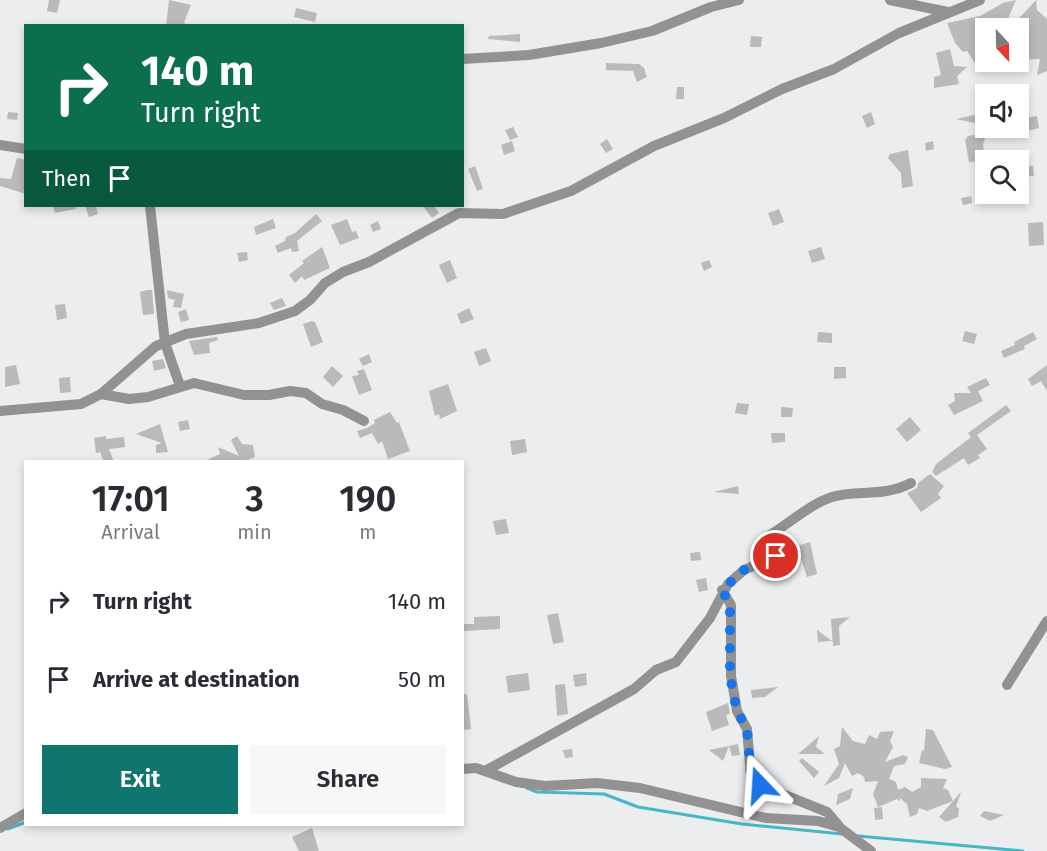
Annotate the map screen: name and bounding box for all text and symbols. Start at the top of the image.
north arrow [975,18,1029,72]
map controls [975,18,1029,204]
text: 140 m [141,46,254,96]
icon: right [42,48,120,126]
button: sound [975,84,1029,138]
text: Turn right [141,97,261,129]
button: search [975,150,1029,204]
icon: arrive [103,162,136,195]
text: Then [42,165,91,192]
text: 17:01 [92,477,170,521]
text: 3 [245,477,264,521]
text: 190 [339,477,396,521]
text: Arrival [101,520,160,544]
text: min [237,520,272,544]
text: m [359,520,376,544]
pin [750,530,801,581]
icon: arrive [759,539,792,572]
icon: right [42,585,75,618]
text: Turn right [93,588,192,615]
text: 140 m [388,588,446,615]
icon: arrive [42,663,75,696]
text: Arrive at destination [93,666,300,693]
text: 50 m [398,666,446,693]
button: Exit [42,745,238,814]
button: Share [250,745,446,814]
position arrow [728,753,792,817]

